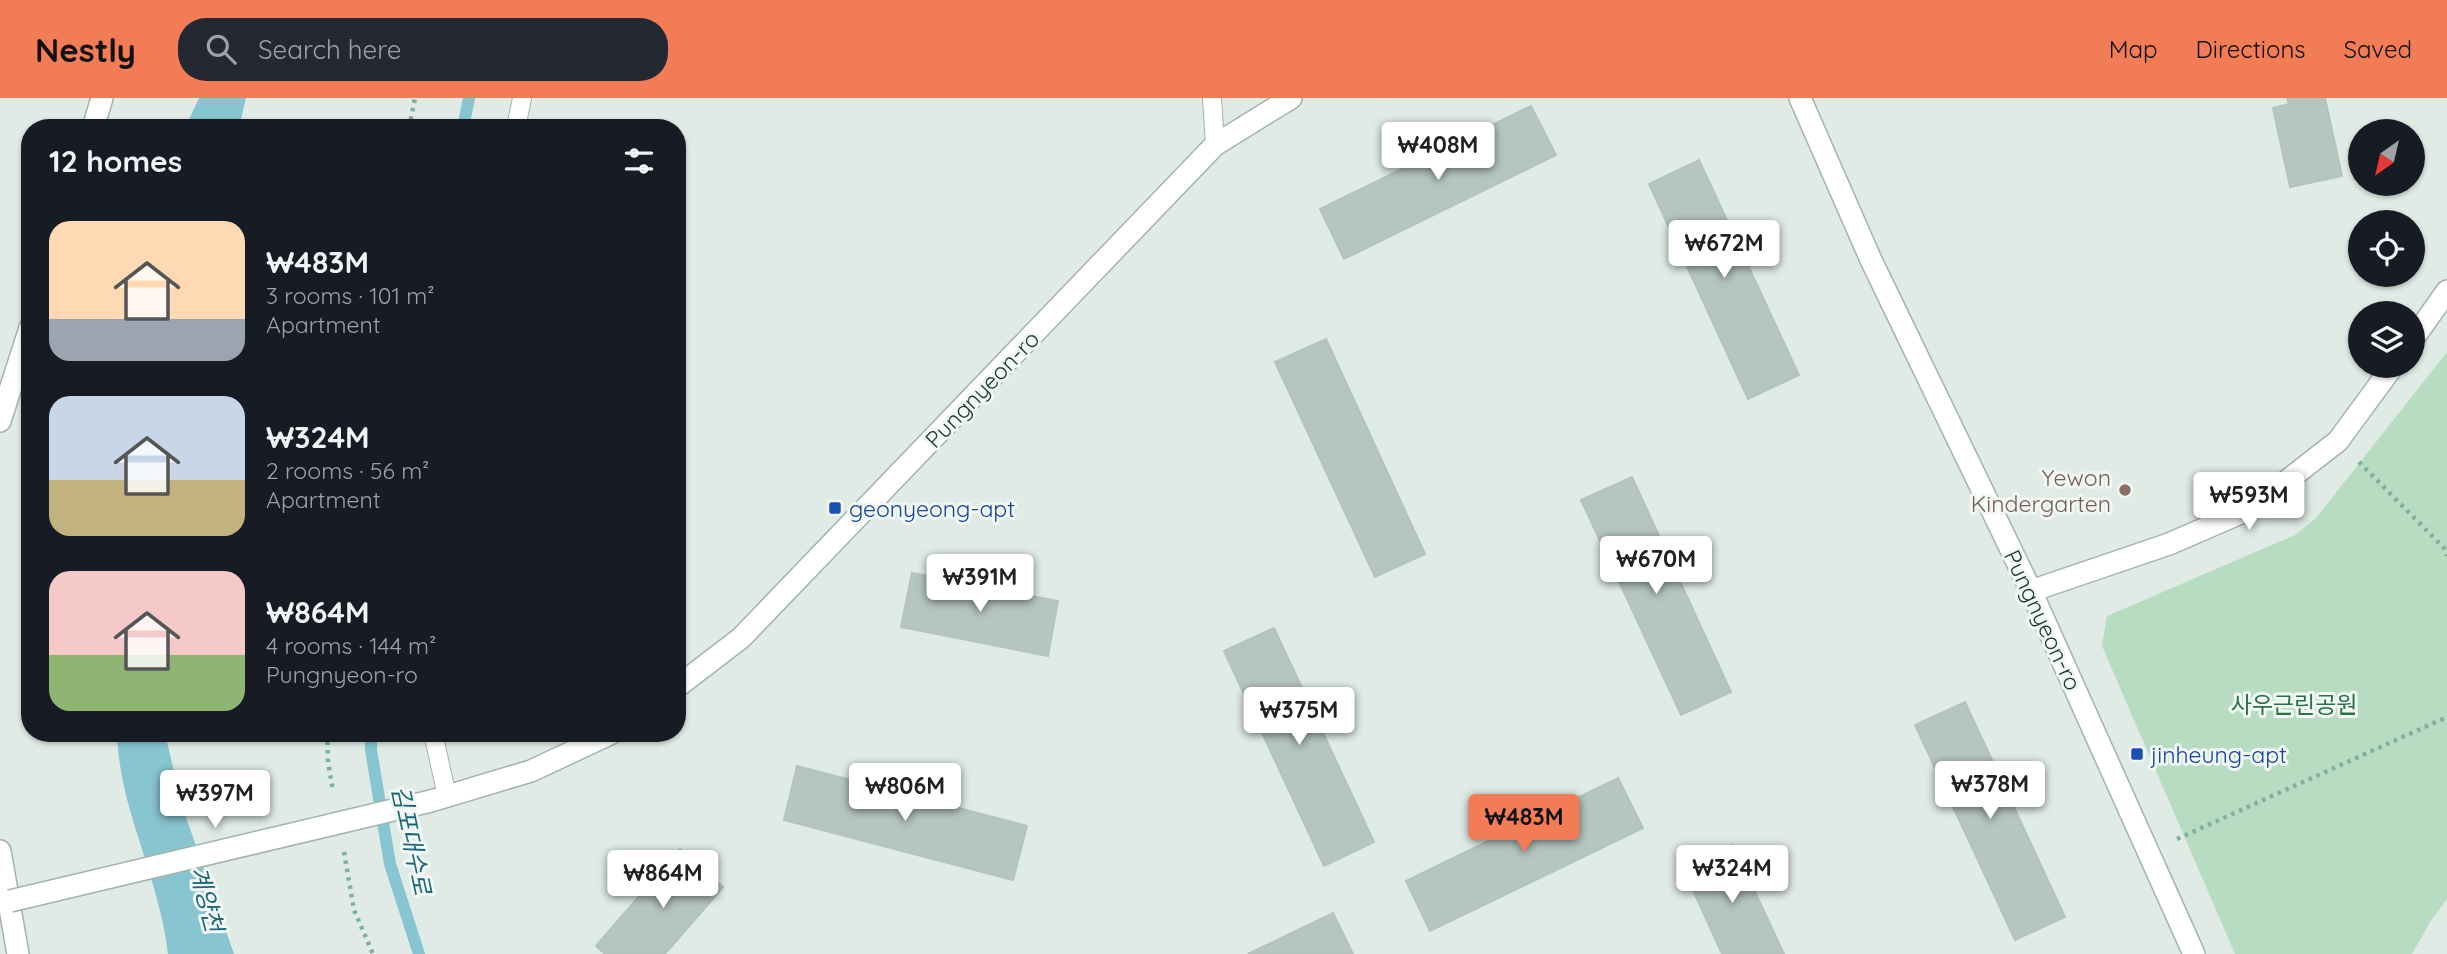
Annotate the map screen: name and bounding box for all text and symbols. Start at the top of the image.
search box [178,18,668,81]
text: Nestly [35,29,136,70]
icon: search [202,30,240,68]
text: Search here [258,33,401,66]
text: Map [2109,34,2158,64]
text: Directions [2196,34,2306,64]
text: Saved [2344,34,2412,64]
north arrow [2348,119,2426,196]
map controls [2348,119,2425,378]
pin: ₩408M [1389,122,1487,182]
text: ₩408M [1398,130,1478,159]
text: 12 homes [49,142,182,180]
icon: filters [620,142,658,180]
button: locate [2348,210,2425,287]
pin: ₩672M [1675,220,1773,280]
text: ₩672M [1685,228,1763,257]
text: ₩483M [266,243,369,281]
icon: home [105,249,189,333]
text: 3 rooms · 101 m² [266,281,435,310]
button: layers [2348,301,2425,378]
text: Apartment [266,310,380,339]
street label: Pungnyeon-ro [919,324,1045,454]
text: ₩324M [266,418,370,456]
icon: home [105,424,189,508]
text: 2 rooms · 56 m² [266,456,429,485]
place label: Yewon Kindergarten [1971,463,2111,518]
pin: ₩593M [2200,472,2298,532]
text: ₩593M [2209,480,2289,509]
marker: Yewon Kindergarten [2117,482,2133,498]
text: Apartment [266,485,380,514]
place label: geonyeong-apt [849,494,1015,523]
marker: geonyeong-apt [827,500,843,516]
pin: ₩670M [1607,536,1705,596]
text: ₩670M [1616,544,1696,573]
street label: Pungnyeon-ro [1998,545,2088,695]
pin: ₩391M [931,554,1029,614]
text: ₩391M [943,562,1017,591]
text: ₩864M [266,593,370,631]
icon: home [105,599,189,683]
text: 4 rooms · 144 m² [266,631,436,660]
text: Pungnyeon-ro [266,660,418,689]
pin: ₩375M [1250,688,1348,747]
park label: 사우근린공원 [2231,690,2357,719]
text: ₩375M [1260,695,1338,724]
place label: jinheung-apt [2150,740,2287,769]
marker: jinheung-apt [2129,746,2145,762]
pin: ₩378M [1941,762,2039,821]
pin: ₩806M [856,764,954,823]
text: ₩378M [1951,769,2029,798]
pin: ₩397M [166,770,264,830]
text: ₩806M [865,771,945,800]
text: ₩397M [176,778,254,807]
water label: 김포대수로 [386,783,438,898]
pin: ₩483M [1475,794,1573,854]
text: ₩483M [1484,802,1564,831]
pin: ₩324M [1683,846,1781,905]
pin: ₩864M [614,850,712,910]
text: ₩324M [1692,853,1772,882]
text: ₩864M [623,858,703,887]
water label: 계양천 [184,863,231,938]

